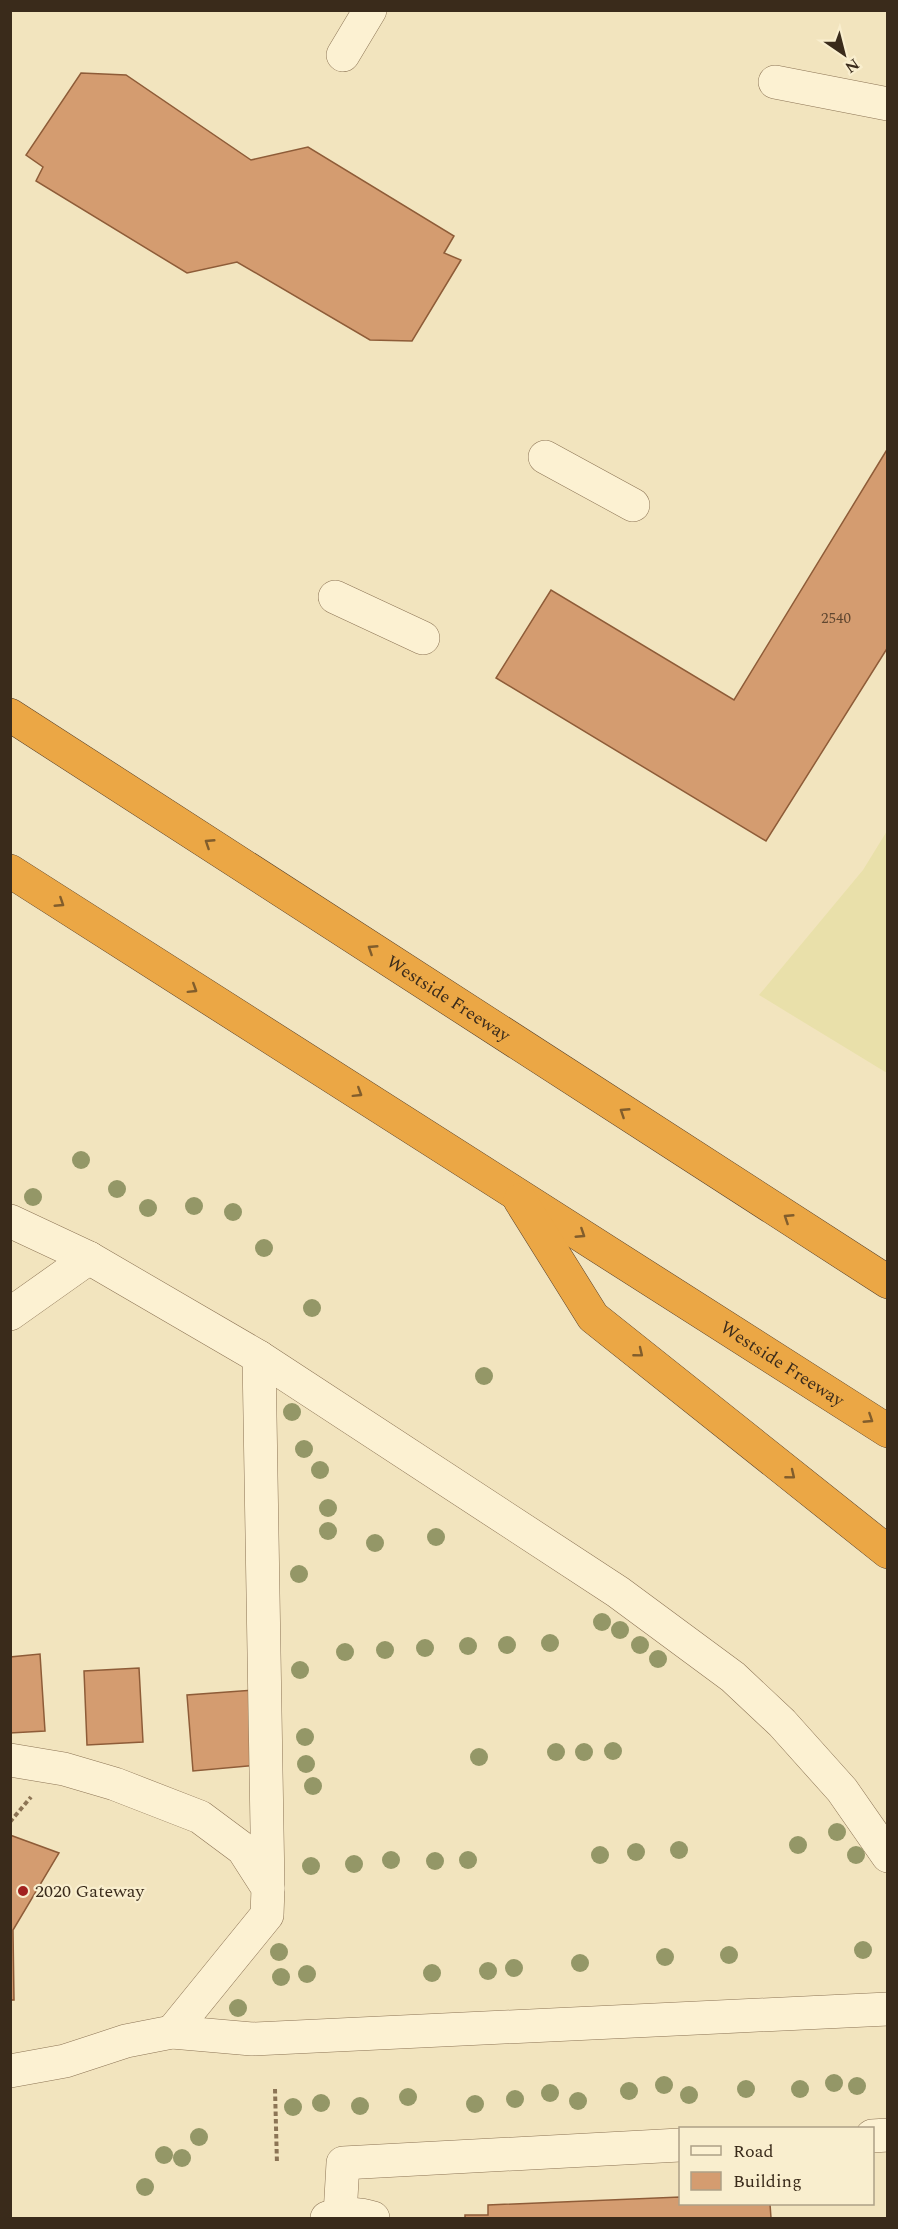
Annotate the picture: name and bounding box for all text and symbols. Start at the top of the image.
north arrow [814,24,874,84]
text: N [840,52,864,79]
house number: 2540 [821,607,851,630]
one-way arrow [204,839,215,850]
one-way arrow [53,896,64,907]
one-way arrow [368,945,379,956]
street label: Westside Freeway [381,949,517,1049]
one-way arrow [187,981,197,993]
one-way arrow [351,1086,362,1097]
one-way arrow [620,1108,631,1119]
one-way arrow [784,1213,794,1225]
one-way arrow [575,1227,585,1239]
street label: Westside Freeway [715,1314,851,1414]
one-way arrow [632,1346,643,1357]
one-way arrow [863,1412,873,1424]
one-way arrow [784,1467,795,1478]
place label: 2020 Gateway [35,1878,145,1905]
marker: 2020 Gateway [16,1884,30,1898]
legend [679,2127,874,2205]
text: Road [733,2138,774,2165]
text: Building [733,2168,802,2195]

